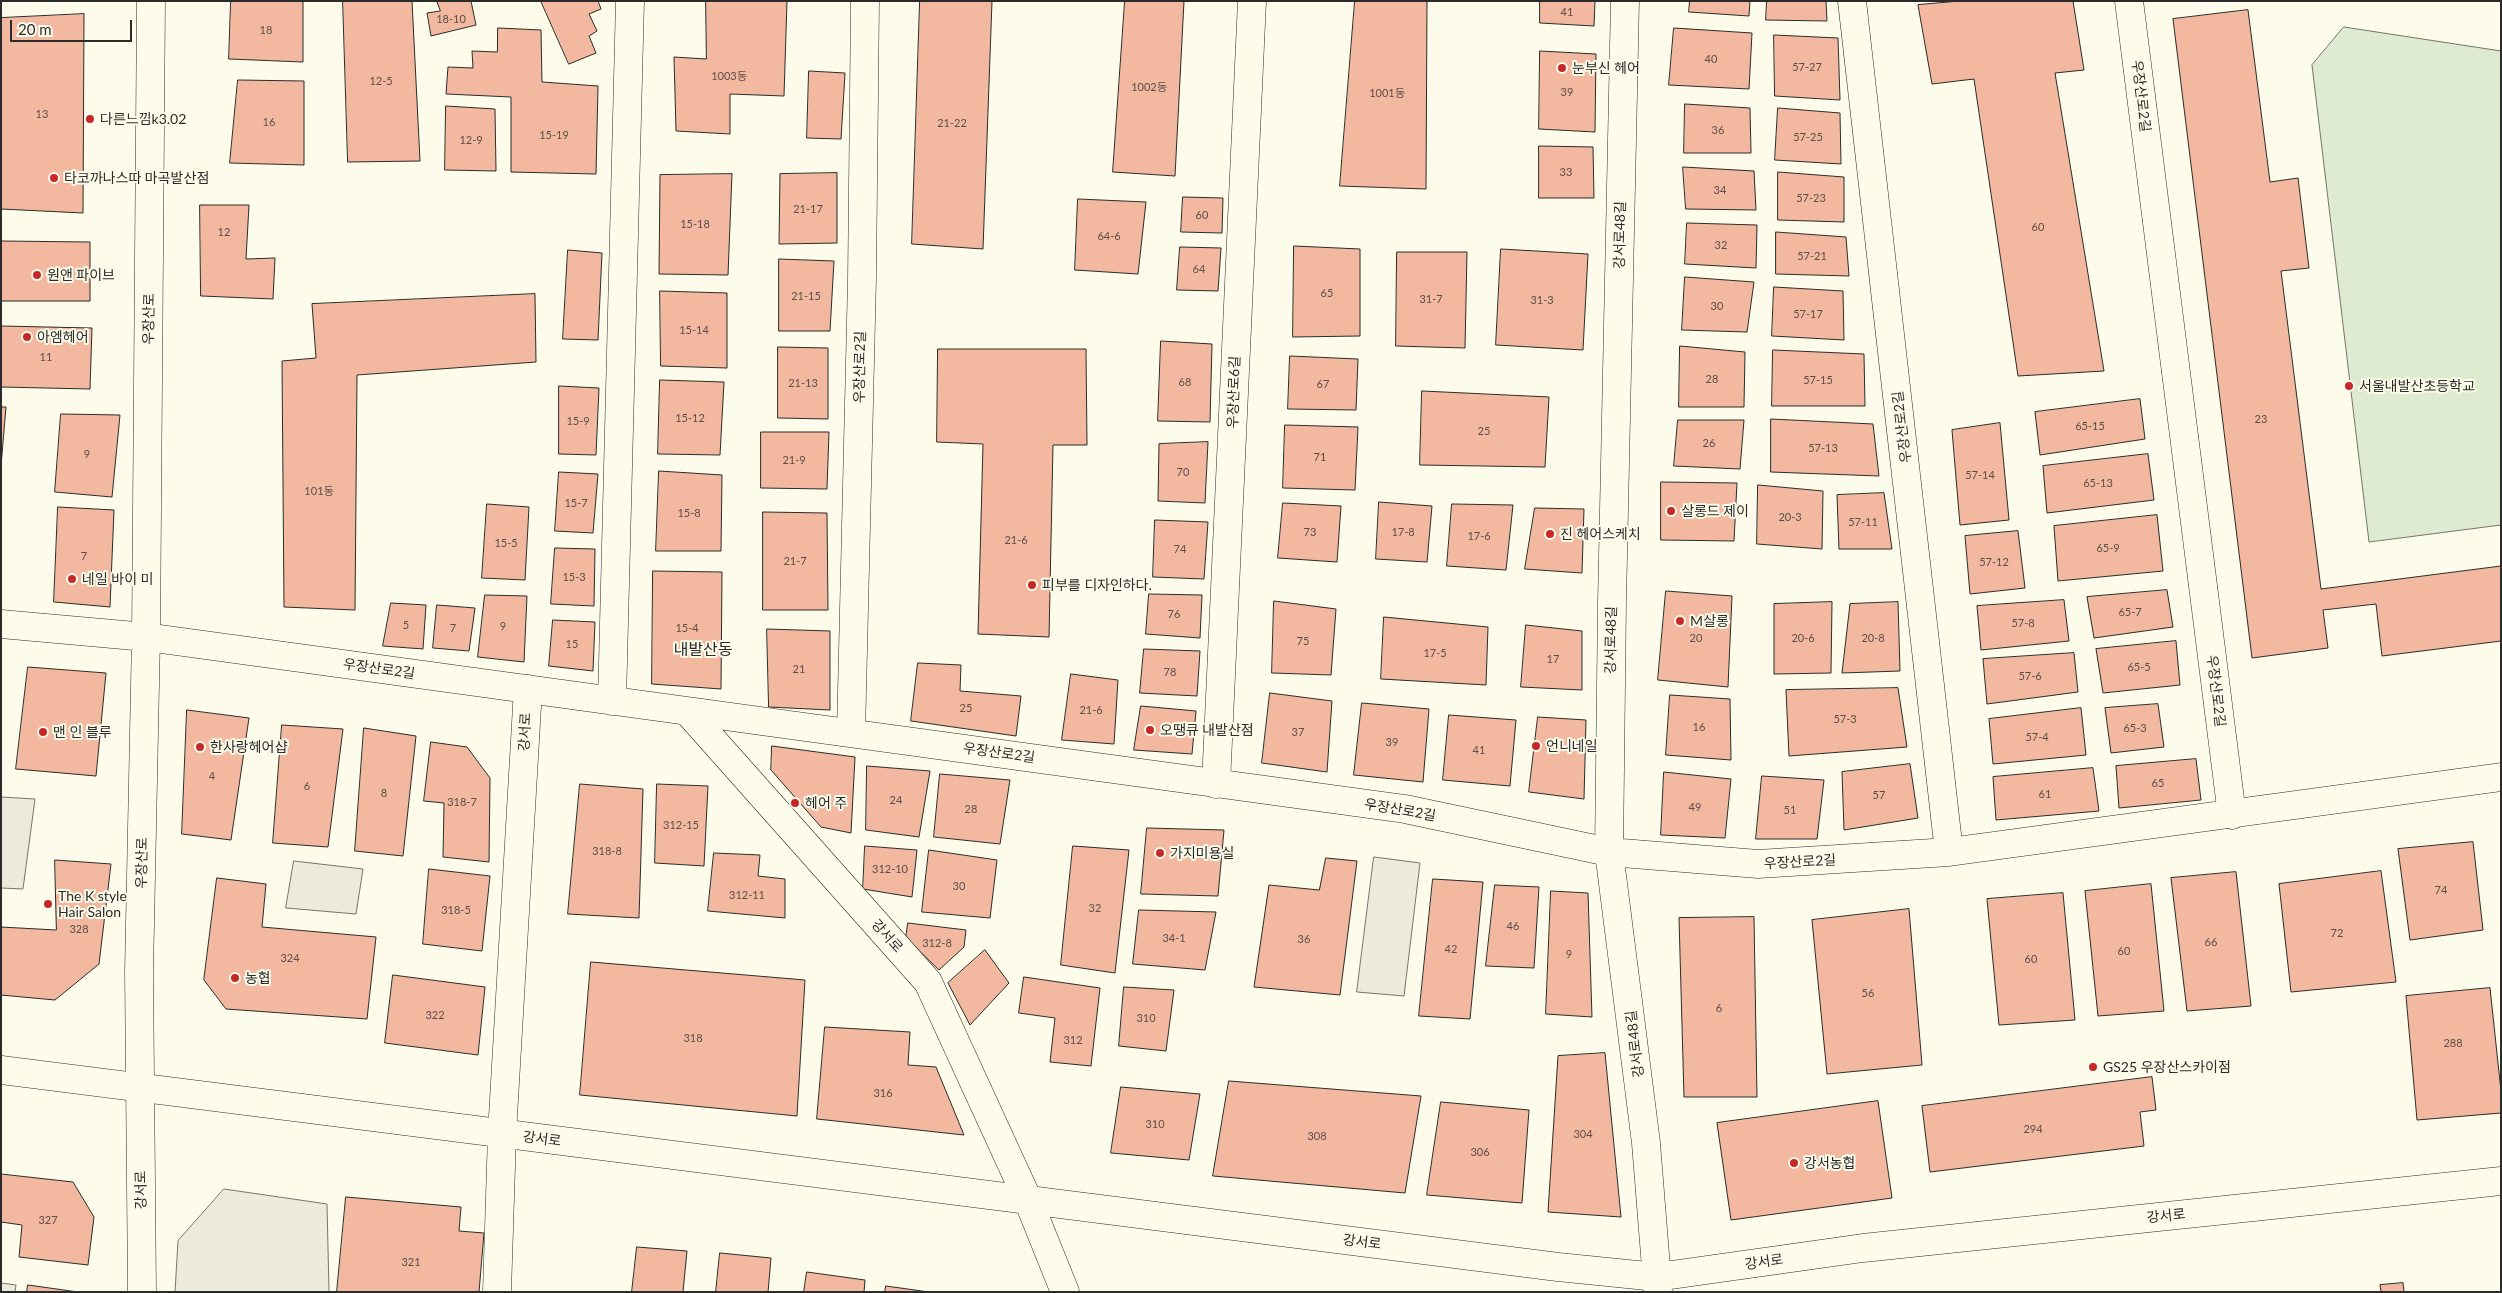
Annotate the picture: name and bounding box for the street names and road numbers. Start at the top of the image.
street label: 우장산로2길 [2128,59,2154,133]
street label: 강서로48길 [1611,201,1629,269]
street label: 우장산로 [140,293,158,345]
street label: 우장산로2길 [851,331,869,403]
street label: 우장산로6길 [1224,355,1244,429]
street label: 우장산로2길 [1889,390,1915,464]
street label: 강서로48길 [1602,606,1620,674]
street label: 우장산로2길 [2203,654,2229,728]
street label: 우장산로2길 [342,656,416,682]
street label: 강서로 [516,712,534,752]
street label: 우장산로2길 [962,740,1036,766]
street label: 우장산로2길 [1363,795,1437,825]
street label: 우장산로 [133,837,151,889]
street label: 우장산로2길 [1763,852,1837,872]
street label: 강서로 [868,916,906,956]
street label: 강서로48길 [1623,1009,1647,1079]
street label: 강서로 [522,1128,562,1150]
street label: 강서로 [132,1171,150,1209]
street label: 강서로 [2146,1206,2186,1226]
street label: 강서로 [1342,1231,1382,1253]
street label: 강서로 [1744,1251,1784,1273]

